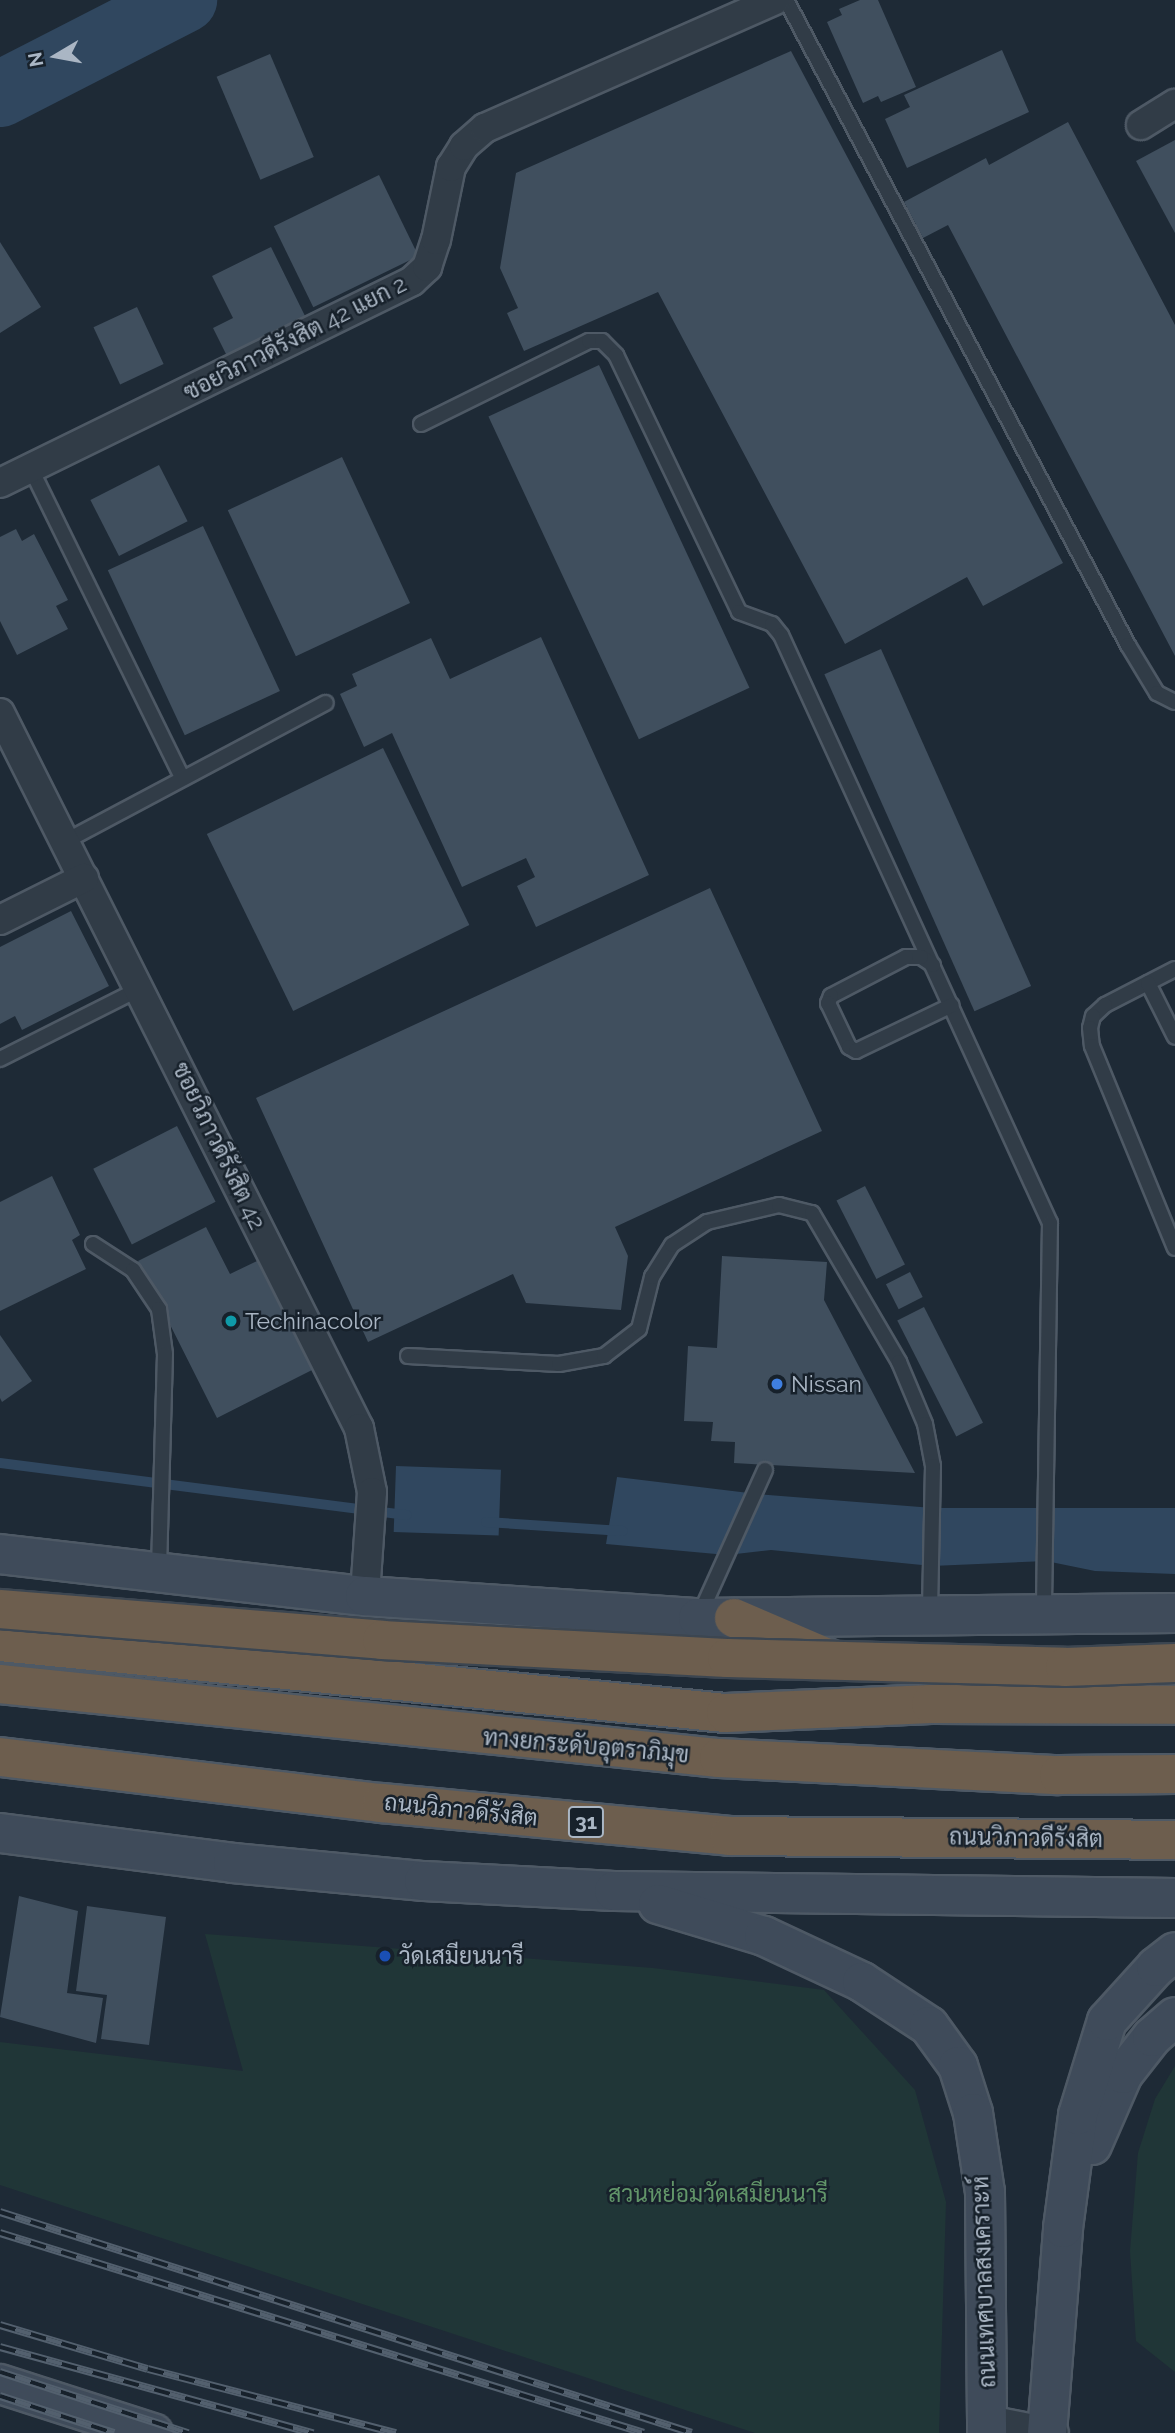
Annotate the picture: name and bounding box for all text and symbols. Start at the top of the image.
north arrow [21,21,91,91]
text: N [23,51,47,69]
street label: ซอยวิภาวดีรังสิต 42 แยก 2 [179,270,411,406]
street label: ซอยวิภาวดีรังสิต 42 [167,1058,271,1234]
place label: Techinacolor [245,1307,381,1335]
marker: Techinacolor [223,1313,239,1329]
place label: Nissan [791,1370,862,1398]
marker: Nissan [769,1376,785,1392]
street label: ทางยกระดับอุตราภิมุข [482,1723,690,1769]
street label: ถนนวิภาวดีรังสิต [383,1788,539,1832]
road number: 31 [567,1804,605,1840]
street label: ถนนวิภาวดีรังสิต [949,1823,1103,1853]
place label: วัดเสมียนนารี [399,1942,524,1970]
marker: วัดเสมียนนารี [377,1948,393,1964]
street label: ถนนเทศบาลสงเคราะห์ [967,2176,1001,2388]
park label: สวนหย่อมวัดเสมียนนารี [608,2180,828,2208]

